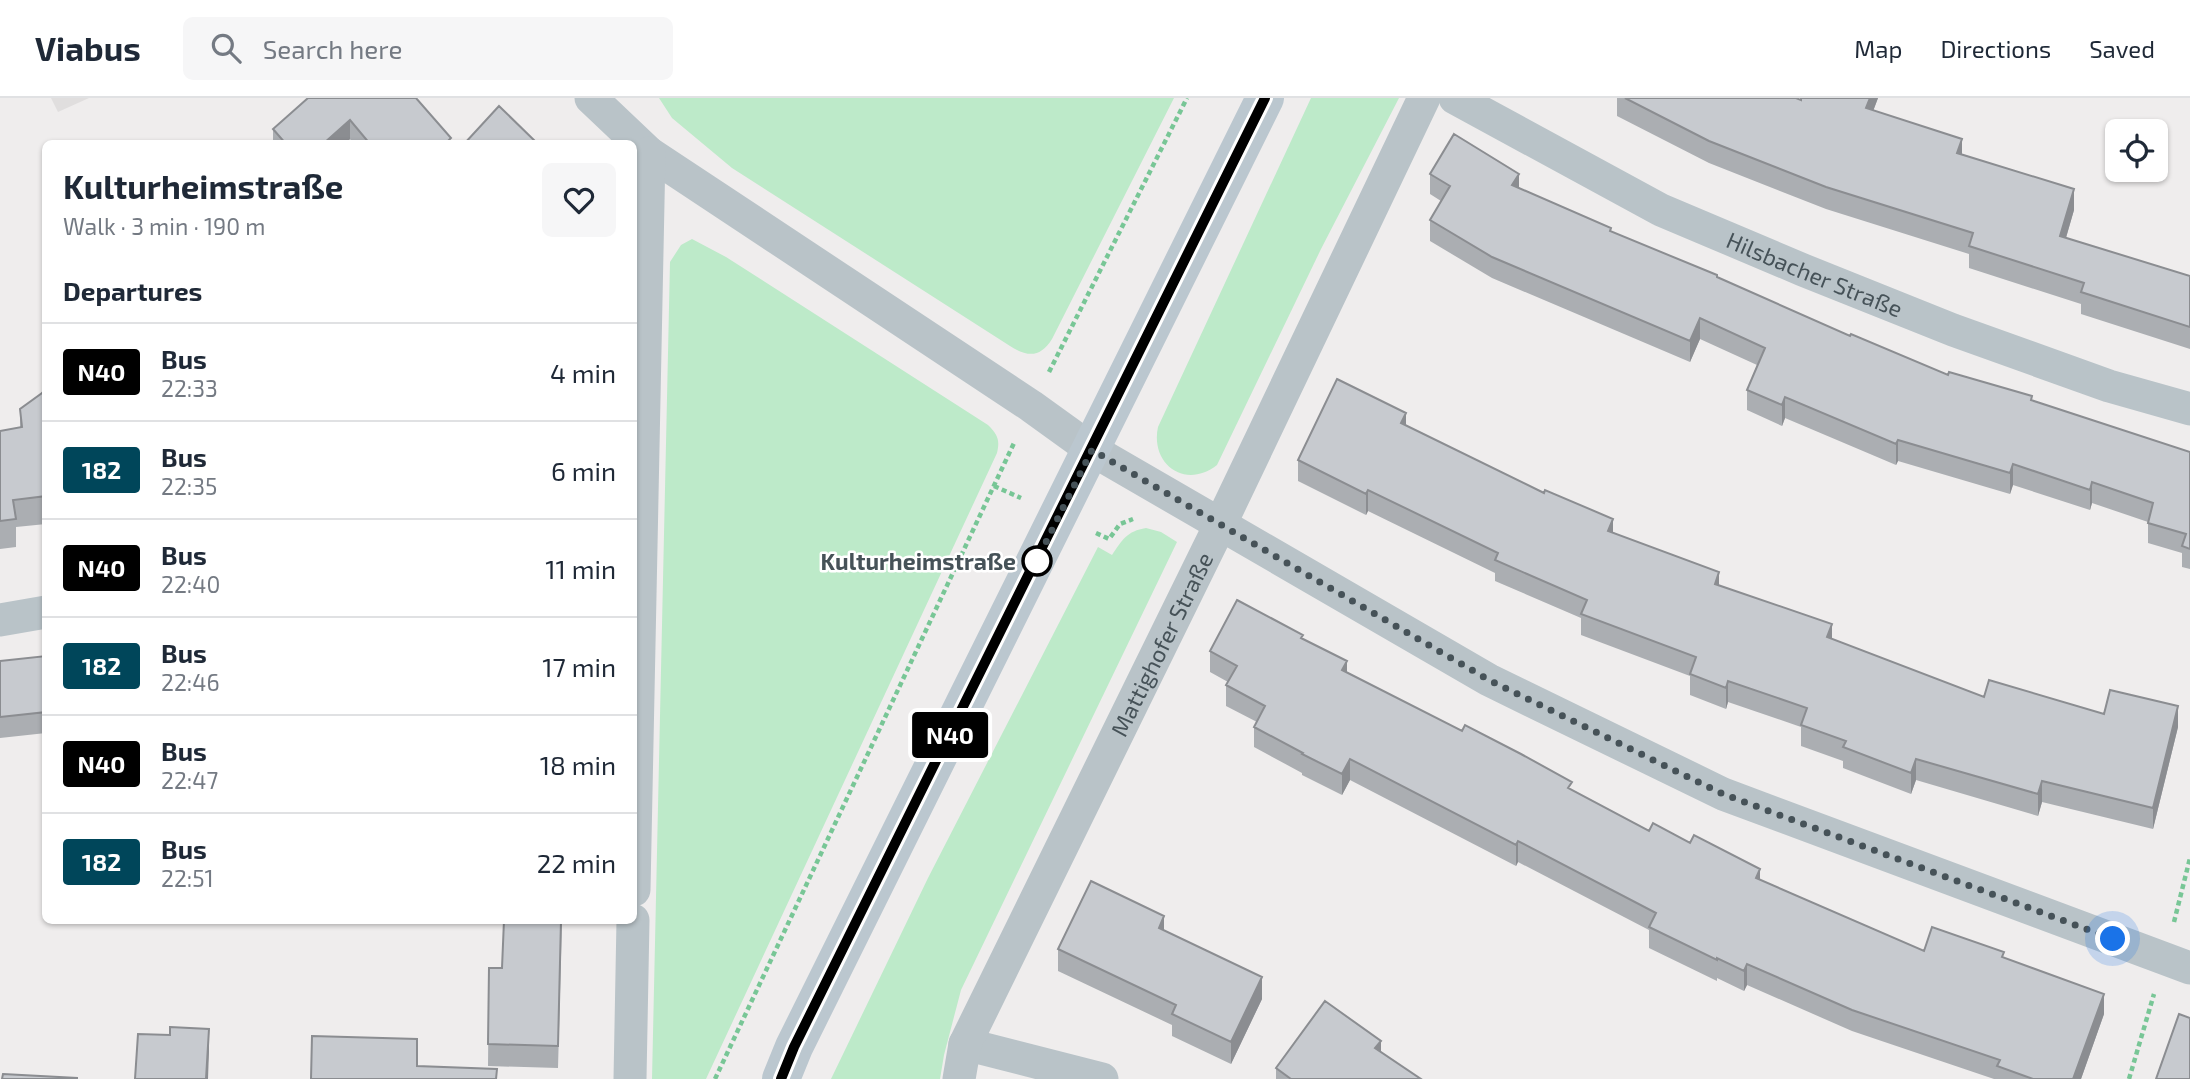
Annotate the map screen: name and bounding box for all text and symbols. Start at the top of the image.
search box [183,17,673,80]
text: Viabus [35,28,141,68]
icon: search [207,29,245,67]
text: Search here [263,33,402,64]
text: Map [1854,34,1902,63]
text: Directions [1940,34,2051,63]
text: Saved [2089,34,2155,63]
map controls [2105,119,2168,182]
button: locate [2105,119,2168,182]
button: heart [542,163,616,237]
text: Kulturheimstraße [63,166,343,206]
text: Walk · 3 min · 190 m [63,212,265,240]
street label: Hilsbacher Straße [1723,225,1907,322]
text: Departures [63,275,202,306]
text: Bus [161,343,207,374]
text: N40 [78,357,125,386]
text: 4 min [550,357,616,388]
text: 22:33 [161,374,218,402]
text: Bus [161,441,207,472]
text: 182 [82,455,121,484]
text: 6 min [551,455,616,486]
text: 22:35 [161,472,217,500]
text: Bus [161,539,207,570]
marker: Kulturheimstraße [1022,546,1052,576]
place label: Kulturheimstraße [821,547,1016,575]
street label: Mattighofer Straße [1104,548,1218,741]
text: N40 [78,553,125,582]
text: 11 min [545,553,616,584]
text: 22:40 [161,570,220,598]
text: Bus [161,637,207,668]
text: 182 [82,651,121,680]
text: 17 min [542,651,616,682]
text: 22:46 [161,668,220,696]
line badge: N40 [910,712,990,758]
text: N40 [926,720,974,749]
text: Bus [161,735,207,766]
text: N40 [78,749,125,778]
text: 18 min [540,749,616,780]
text: 22:47 [161,766,218,794]
text: Bus [161,833,207,864]
text: 182 [82,847,121,876]
text: 22 min [537,847,616,878]
text: 22:51 [161,864,214,892]
your location [2095,921,2130,956]

